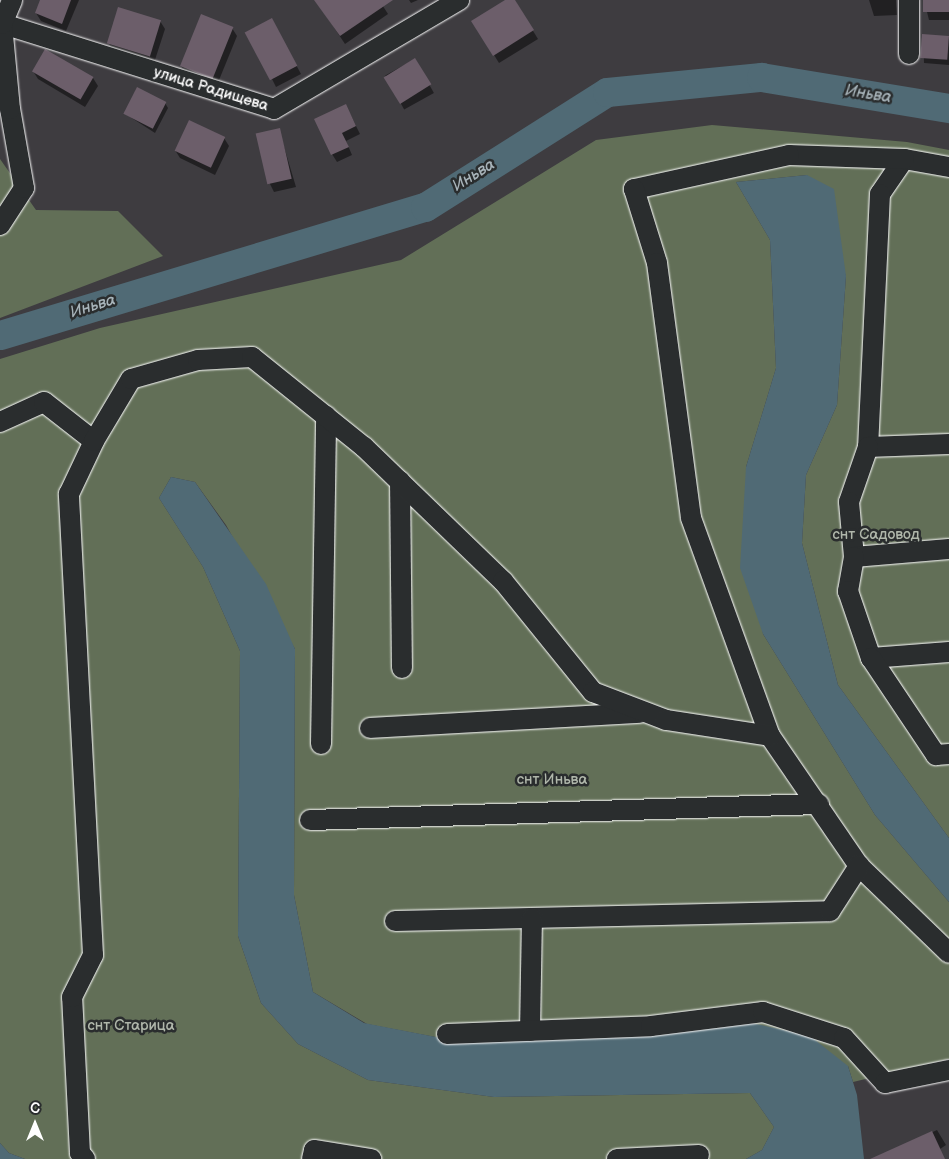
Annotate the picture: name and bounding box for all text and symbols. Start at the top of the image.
street label: улица Радищева [152,63,270,115]
water label: Иньва [843,82,893,108]
water label: Иньва [449,155,499,197]
water label: Иньва [68,291,118,323]
park label: снт Садовод [832,526,920,544]
park label: снт Иньва [517,771,587,789]
park label: снт Старица [87,1017,175,1035]
north arrow [10,1099,60,1149]
text: С [30,1100,40,1117]

